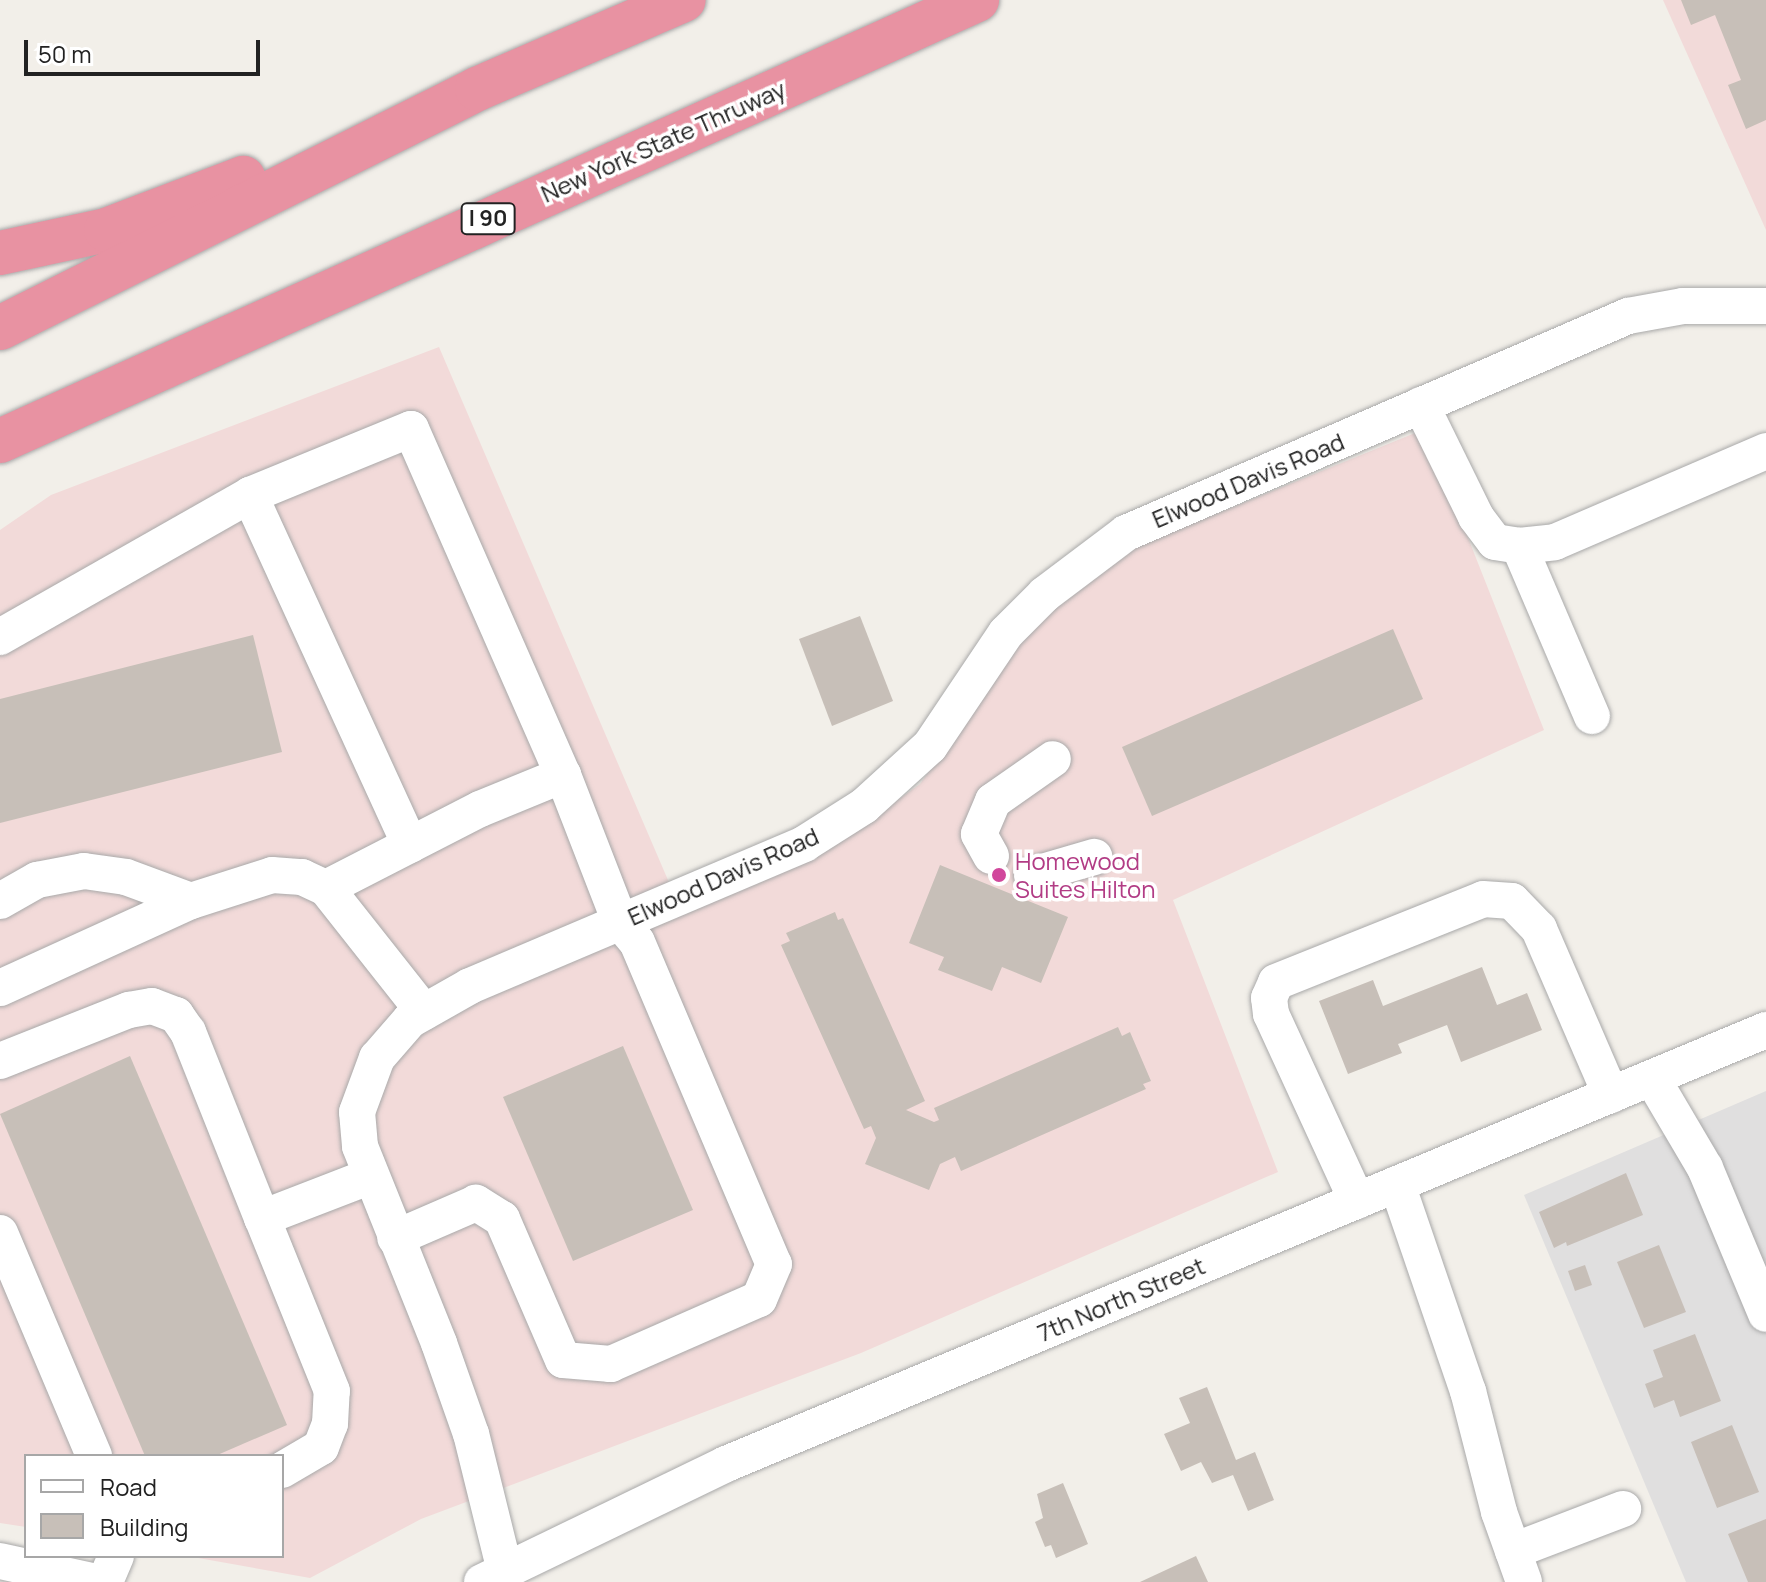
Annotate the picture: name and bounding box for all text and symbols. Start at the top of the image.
scale bar [28,24,264,74]
text: 50 m [38,37,92,70]
street label: New York State Thruway [536,74,790,208]
road number: I 90 [460,201,516,237]
street label: Elwood Davis Road [1148,427,1348,533]
street label: Elwood Davis Road [623,821,823,931]
place label: Homewood Suites Hilton [1015,847,1155,903]
marker: Homewood Suites Hilton [990,866,1008,884]
street label: 7th North Street [1033,1251,1209,1347]
legend [24,1454,284,1558]
text: Road [100,1470,157,1503]
text: Building [100,1510,188,1543]

